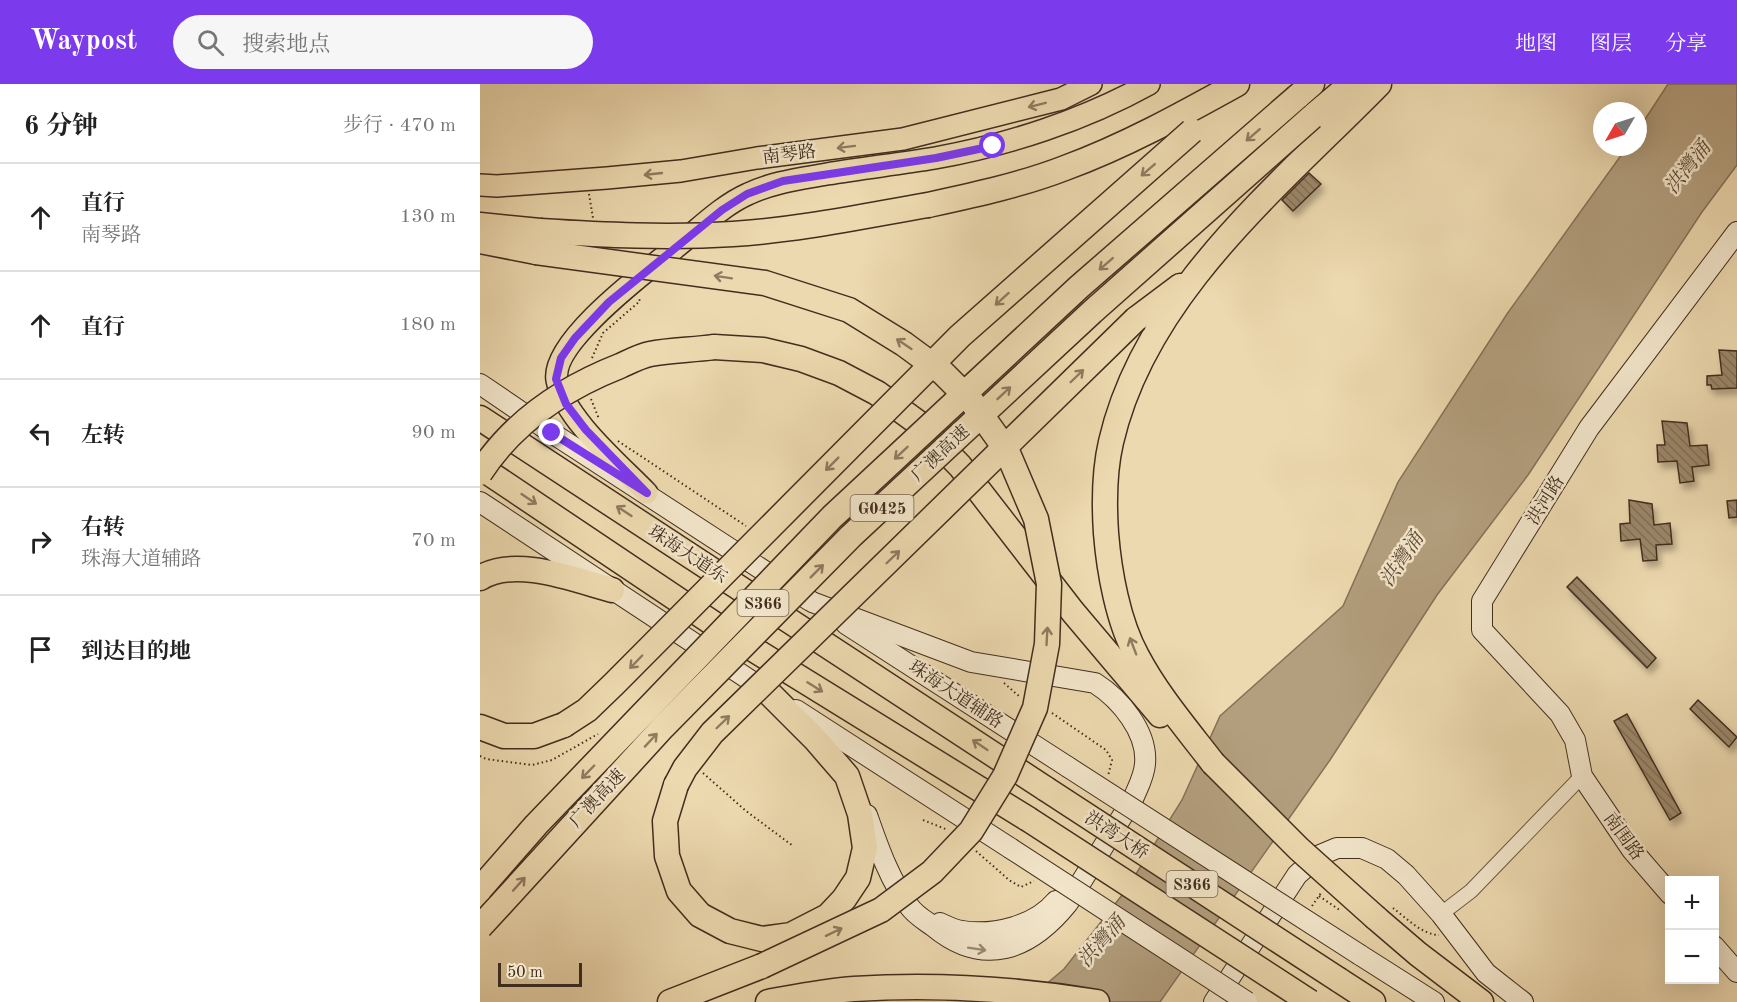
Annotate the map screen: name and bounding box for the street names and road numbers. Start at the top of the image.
street label: 南琴路 [761,141,817,167]
street label: 广澳高速 [907,421,973,485]
street label: 洪河路 [1522,472,1568,528]
road number: G0425 [850,495,914,521]
street label: 珠海大道东 [645,521,731,587]
road number: S366 [738,590,788,616]
street label: 珠海大道辅路 [905,656,1007,732]
street label: 广澳高速 [565,765,629,831]
street label: 洪湾大桥 [1081,807,1153,863]
street label: 南围路 [1600,808,1648,864]
road number: S366 [1166,871,1218,897]

